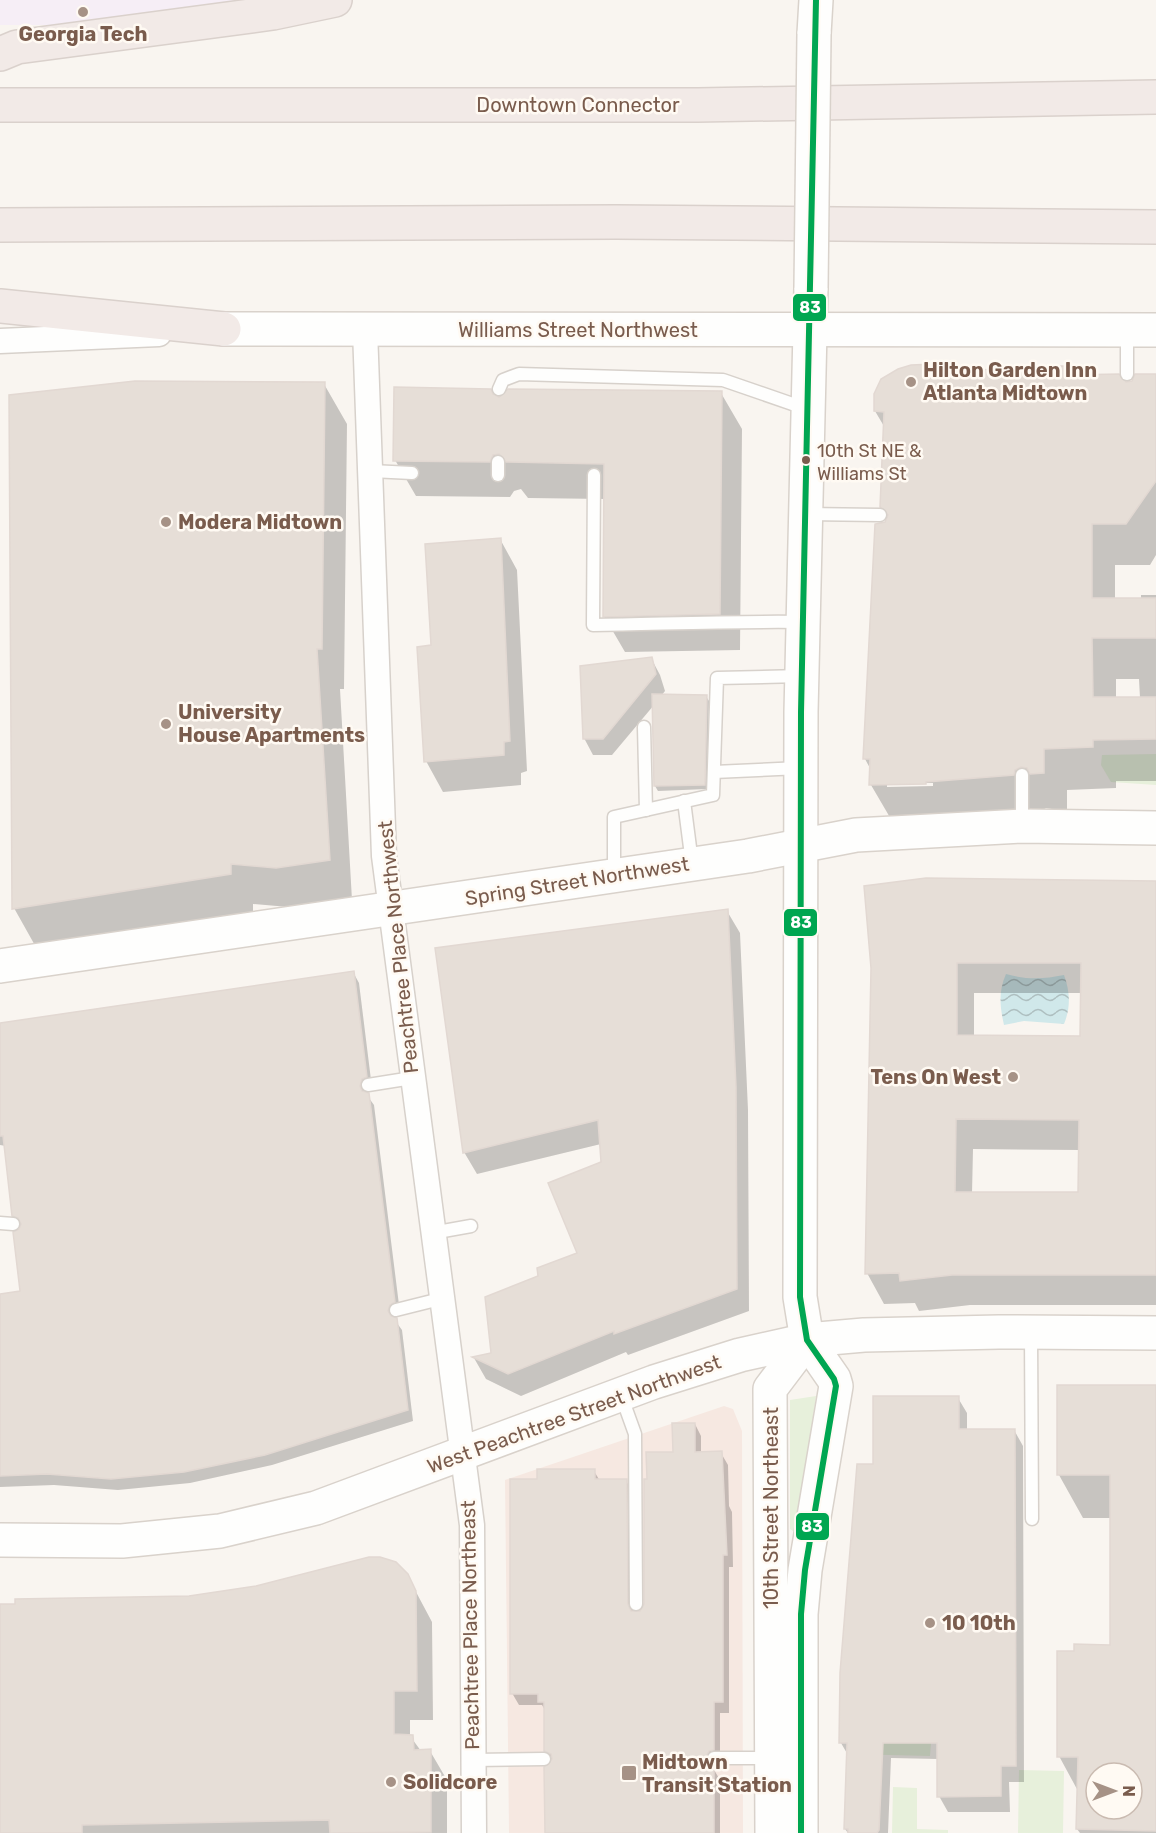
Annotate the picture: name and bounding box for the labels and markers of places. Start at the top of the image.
marker: Georgia Tech [76,5,90,19]
place label: Georgia Tech [19,22,148,46]
place label: Hilton Garden Inn Atlanta Midtown [923,358,1097,405]
marker: Hilton Garden Inn Atlanta Midtown [904,375,918,389]
place label: 10th St NE & Williams St [817,440,922,485]
marker: 10th St NE & Williams St [800,454,812,466]
place label: Modera Midtown [178,510,342,534]
marker: Modera Midtown [159,515,173,529]
place label: University House Apartments [178,700,365,747]
marker: University House Apartments [159,717,173,731]
place label: Tens On West [870,1065,1001,1089]
marker: Tens On West [1006,1070,1020,1084]
place label: 10 10th [942,1611,1016,1635]
marker: 10 10th [923,1616,937,1630]
place label: Midtown Transit Station [642,1750,792,1797]
marker: Midtown Transit Station [620,1764,638,1782]
place label: Solidcore [403,1770,498,1794]
marker: Solidcore [384,1775,398,1789]

